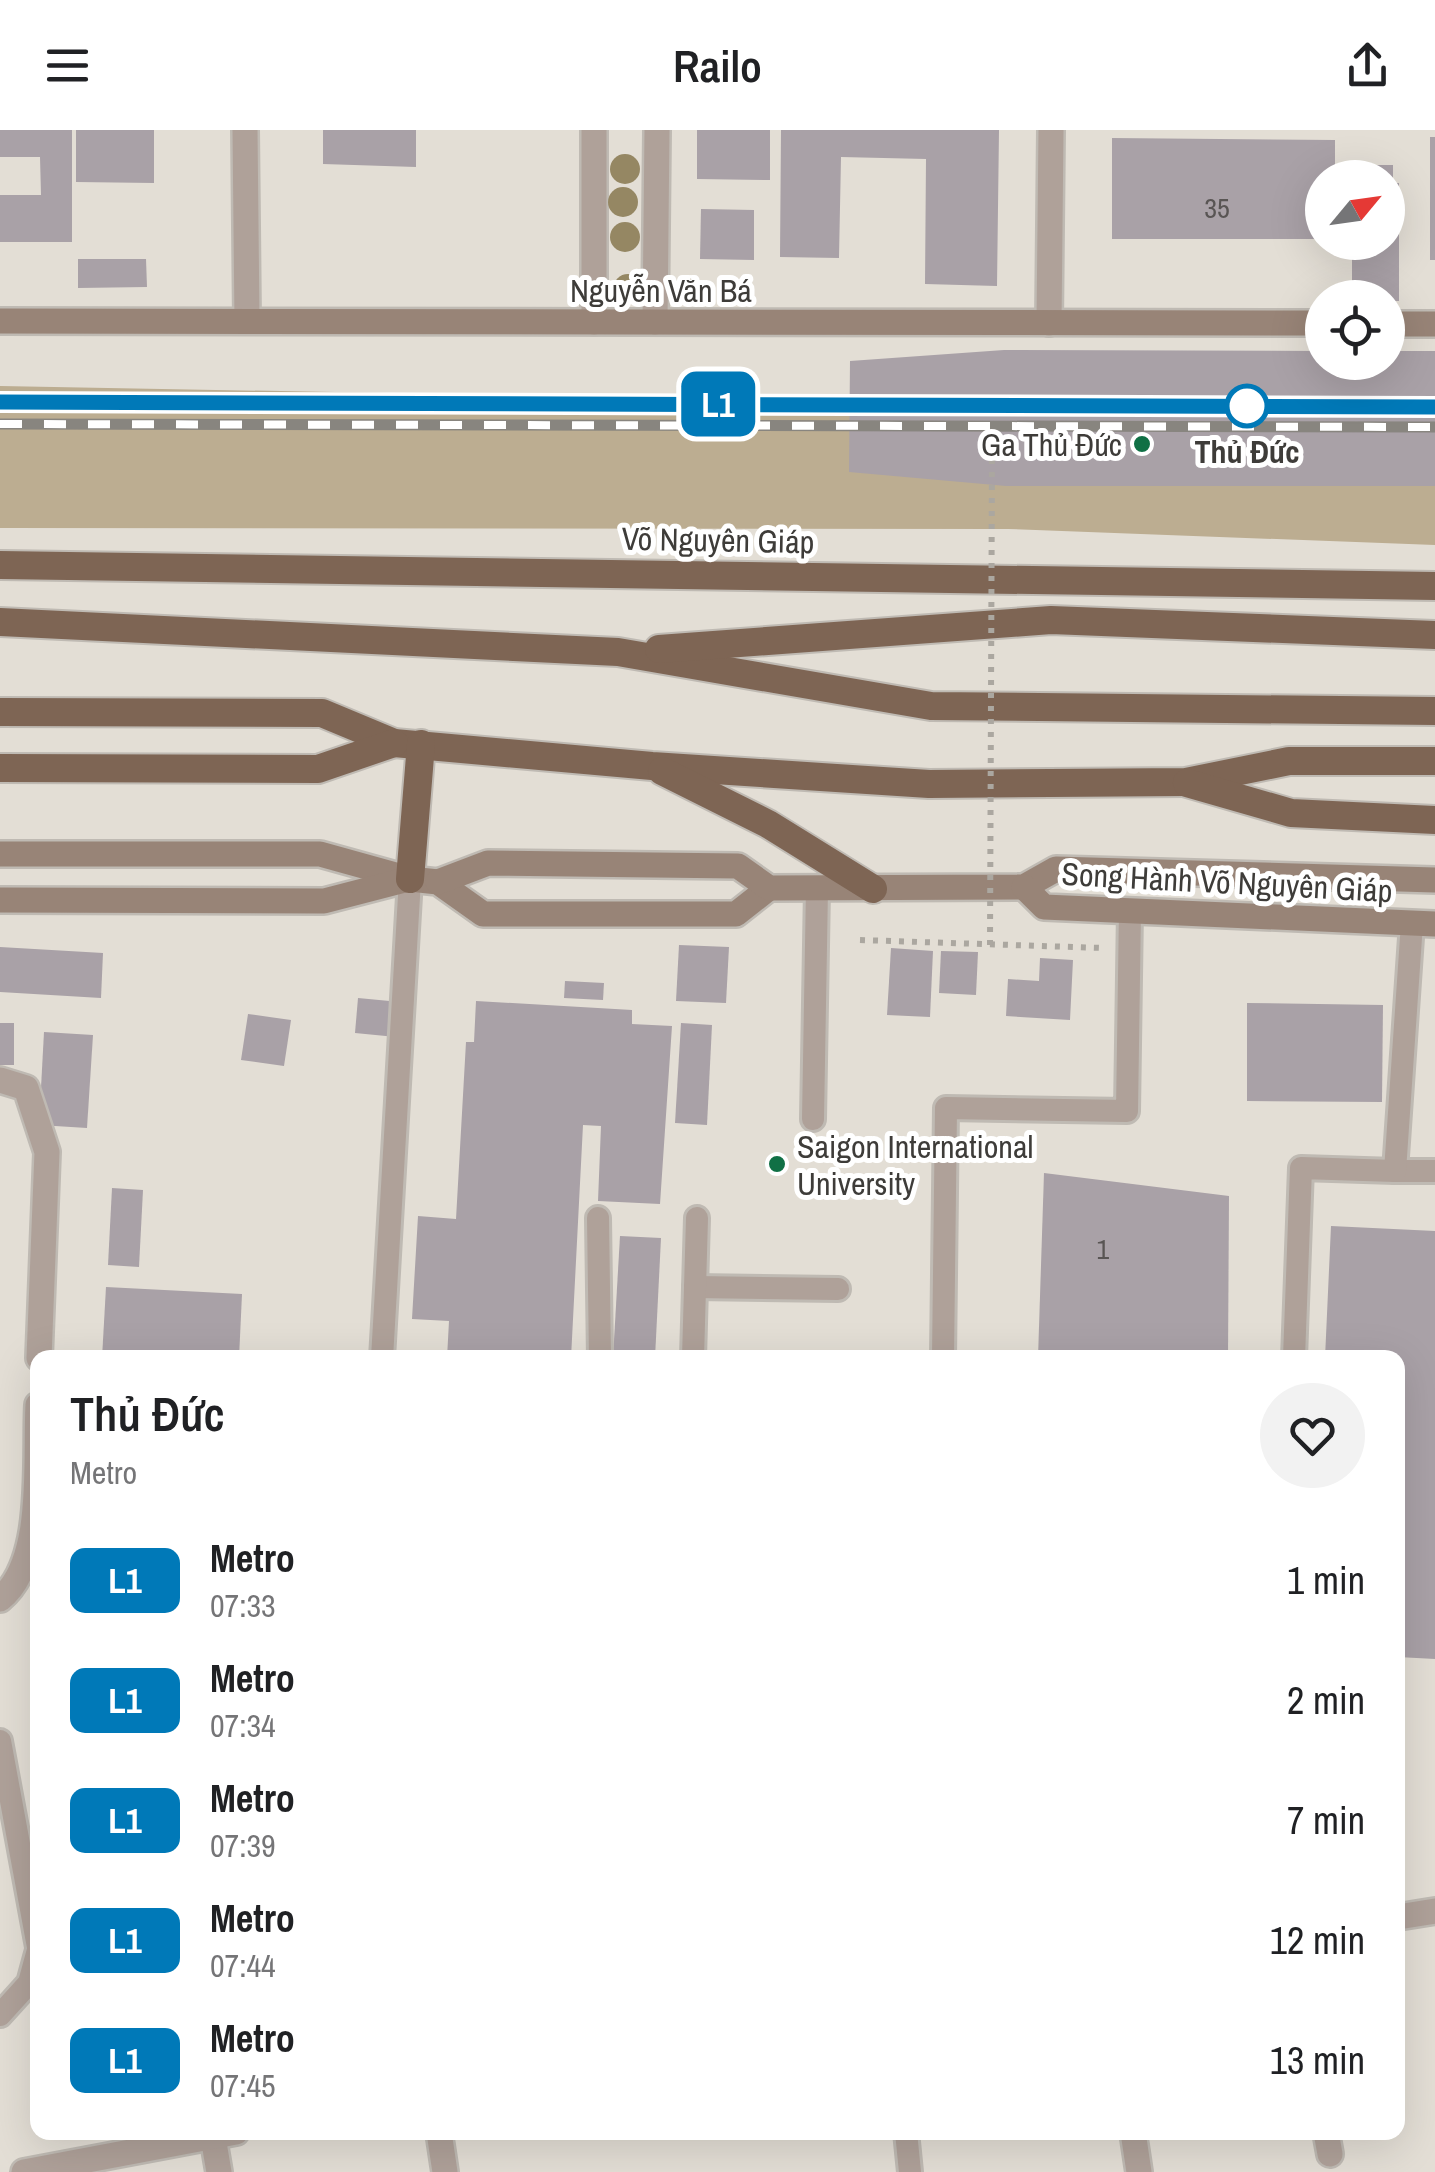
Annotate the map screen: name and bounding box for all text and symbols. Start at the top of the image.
text: Railo [673,35,762,96]
icon: menu [40,38,95,93]
icon: share [1340,38,1395,93]
north arrow [1305,160,1405,260]
map controls [1305,160,1405,380]
house number: 35 [1204,189,1230,227]
street label: Nguyễn Văn Bá [570,269,752,312]
button: locate [1305,280,1405,380]
line badge: L1 [673,372,763,436]
text: L1 [701,381,735,428]
marker: Thủ Đức [1226,385,1268,427]
place label: Ga Thủ Đức [981,423,1122,466]
place label: Thủ Đức [1195,430,1299,473]
marker: Ga Thủ Đức [1131,433,1153,455]
street label: Võ Nguyên Giáp [621,517,815,563]
street label: Song Hành Võ Nguyên Giáp [1061,852,1393,912]
place label: Saigon International University [797,1125,1033,1205]
marker: Saigon International University [766,1153,788,1175]
house number: 1 [1097,1230,1110,1268]
text: Thủ Đức [70,1381,225,1446]
button: heart [1260,1383,1365,1488]
text: Metro [70,1451,137,1494]
text: Metro [210,1533,295,1584]
text: 1 min [1287,1555,1365,1606]
text: L1 [108,1557,142,1604]
text: 07:33 [210,1584,276,1627]
text: Metro [210,1653,295,1704]
text: 2 min [1287,1675,1365,1726]
text: L1 [108,1677,142,1724]
text: 07:34 [210,1704,276,1747]
text: Metro [210,1773,295,1824]
text: 7 min [1287,1795,1365,1846]
text: L1 [108,1797,142,1844]
text: 07:39 [210,1824,276,1867]
text: Metro [210,1893,295,1944]
text: 12 min [1270,1915,1365,1966]
text: L1 [108,1917,142,1964]
text: 07:44 [210,1944,276,1987]
text: Metro [210,2013,295,2064]
text: 13 min [1270,2035,1365,2086]
text: L1 [108,2037,142,2084]
text: 07:45 [210,2064,276,2107]

